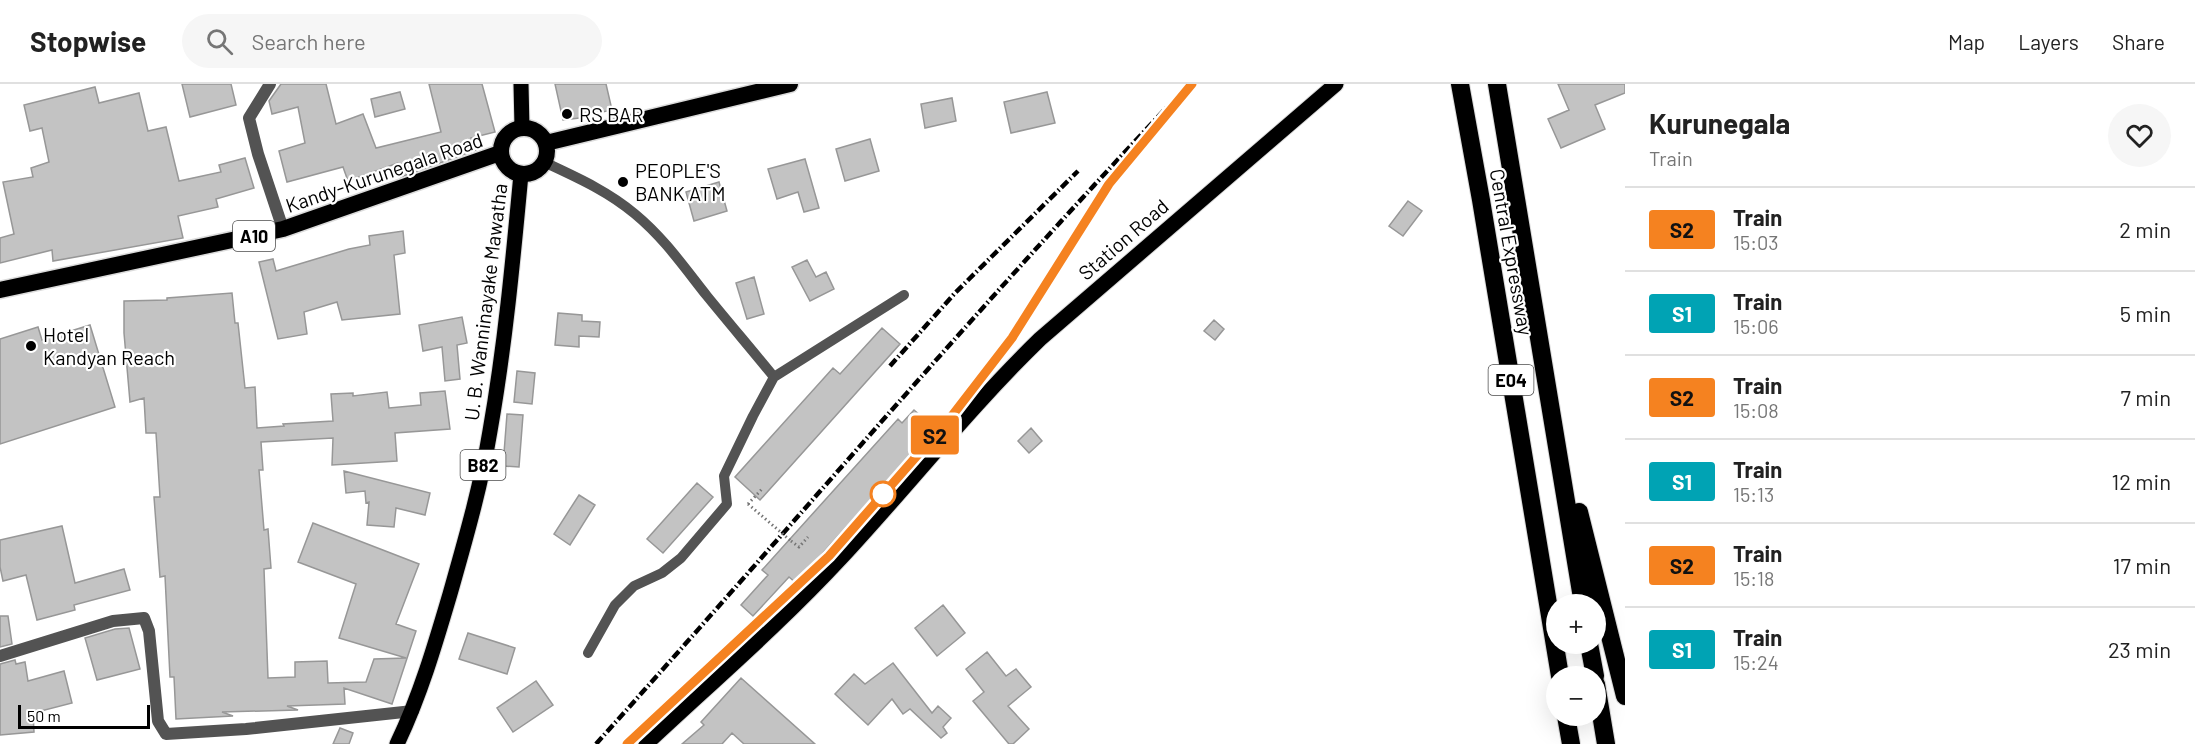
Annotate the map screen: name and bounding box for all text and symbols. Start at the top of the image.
search box [182,14,602,68]
text: Stopwise [30,24,146,58]
icon: search [203,25,236,58]
text: Search here [251,28,366,54]
text: Map [1948,29,1985,54]
text: Layers [2018,29,2079,54]
text: Share [2112,29,2165,54]
place label: RS BAR [579,102,643,126]
button: heart [2108,104,2171,167]
text: Kurunegala [1649,106,1790,140]
marker: RS BAR [560,107,574,121]
street label: Kandy-Kurunegala Road [282,127,486,217]
text: Train [1649,146,1693,170]
place label: PEOPLE'S BANK ATM [635,158,725,205]
street label: Central Expressway [1486,167,1538,337]
marker: PEOPLE'S BANK ATM [616,175,630,189]
street label: U. B. Wanninayake Mawatha [459,182,511,422]
street label: Station Road [1073,193,1173,285]
text: Train [1733,204,1782,230]
text: 2 min [2119,216,2171,242]
text: S2 [1670,217,1694,242]
road number: A10 [233,221,275,251]
text: 15:03 [1733,230,1779,254]
text: Train [1733,288,1782,314]
text: 5 min [2120,300,2171,326]
text: S1 [1672,301,1692,326]
text: 15:06 [1733,314,1779,338]
place label: Hotel Kandyan Reach [43,322,175,369]
marker: Hotel Kandyan Reach [24,339,38,353]
road number: E04 [1488,365,1534,395]
text: Train [1733,372,1782,398]
text: 7 min [2121,384,2171,410]
text: S2 [1670,385,1694,410]
text: 15:08 [1733,398,1779,422]
line badge: S2 [908,416,962,454]
text: S2 [923,423,947,448]
road number: B82 [460,450,506,480]
text: Train [1733,456,1782,482]
text: 12 min [2111,468,2171,494]
text: S1 [1672,469,1692,494]
unlabelled marker [870,481,896,507]
text: 15:13 [1733,482,1774,506]
text: Train [1733,540,1782,566]
text: 17 min [2113,552,2171,578]
text: S2 [1670,553,1694,578]
text: 15:18 [1733,566,1774,590]
map controls [1546,594,1606,726]
button: + [1546,594,1606,654]
text: Train [1733,624,1782,650]
text: 23 min [2108,636,2171,662]
text: S1 [1672,637,1692,662]
text: 15:24 [1733,650,1779,674]
button: − [1546,666,1606,726]
scale bar [18,702,150,730]
text: 50 m [27,706,61,725]

